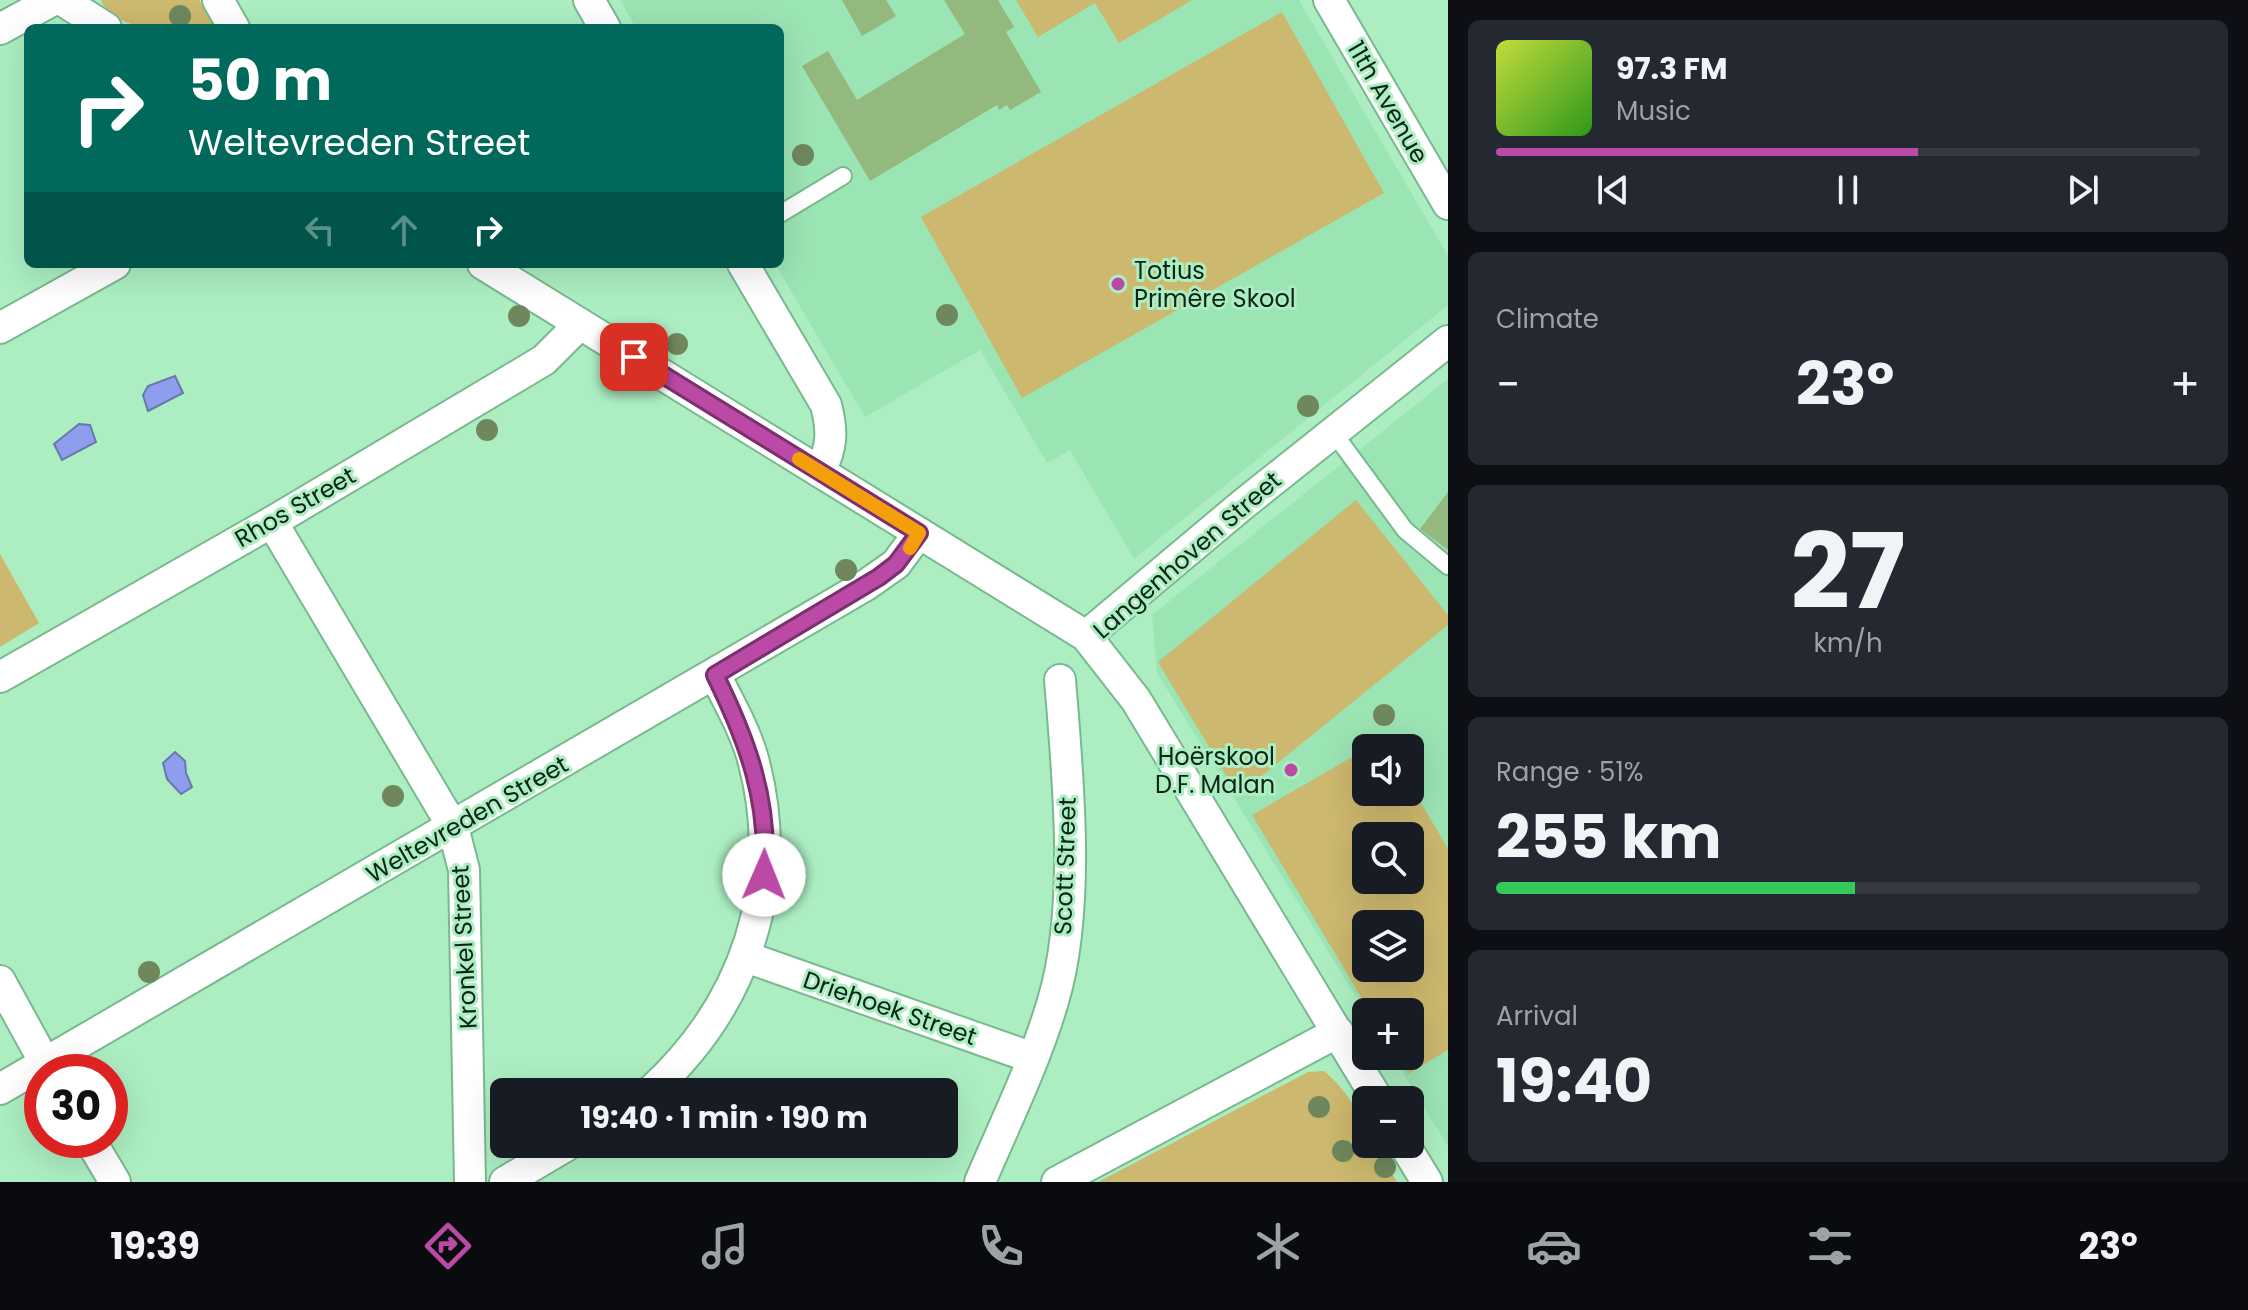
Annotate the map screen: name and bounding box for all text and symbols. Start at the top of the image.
street label: 11th Avenue [1340,35,1436,169]
text: 50 m [188,41,332,120]
text: 97.3 FM [1616,47,1727,90]
icon: right [56,56,160,160]
text: Music [1616,93,1691,129]
text: Weltevreden Street [188,117,530,168]
icon: previous [1591,168,1635,212]
icon: pause [1826,168,1870,212]
icon: next [2061,168,2105,212]
icon: left [298,208,342,252]
icon: ahead [382,208,426,252]
icon: right [466,208,510,252]
place label: Totius Primêre Skool [1134,254,1296,315]
marker: Totius Primêre Skool [1109,275,1127,293]
text: Climate [1496,301,1599,337]
pin [600,323,668,391]
icon: arrive [612,335,656,379]
text: 23° [1796,342,1894,426]
text: − [1496,354,1520,415]
text: + [2170,354,2200,415]
street label: Rhos Street [228,459,362,555]
street label: Langenhoven Street [1086,464,1288,646]
text: 27 [1790,499,1906,644]
text: km/h [1813,625,1883,661]
map controls [1352,734,1424,1158]
button: sound [1352,734,1424,806]
place label: Hoërskool D.F. Malan [1155,740,1275,801]
street label: Weltevreden Street [360,748,574,890]
text: Range · 51% [1496,754,1644,790]
marker: Hoërskool D.F. Malan [1282,761,1300,779]
text: 255 km [1496,795,1722,879]
street label: Scott Street [1046,796,1084,936]
button: search [1352,822,1424,894]
position arrow [722,833,806,917]
street label: Kronkel Street [443,864,485,1030]
button: layers [1352,910,1424,982]
street label: Driehoek Street [799,963,981,1053]
button: + [1352,998,1424,1070]
text: Arrival [1496,998,1578,1034]
text: 19:40 [1496,1039,1652,1123]
speed limit sign: 30 [24,1054,128,1158]
button: − [1352,1086,1424,1158]
text: 19:40 · 1 min · 190 m [580,1096,868,1139]
icon: directions [420,1218,476,1274]
icon: music [697,1218,753,1274]
icon: phone [973,1218,1029,1274]
icon: climate [1250,1218,1306,1274]
icon: car [1526,1218,1582,1274]
icon: filters [1802,1218,1858,1274]
text: 19:39 [110,1221,200,1272]
text: 23° [2079,1221,2138,1272]

